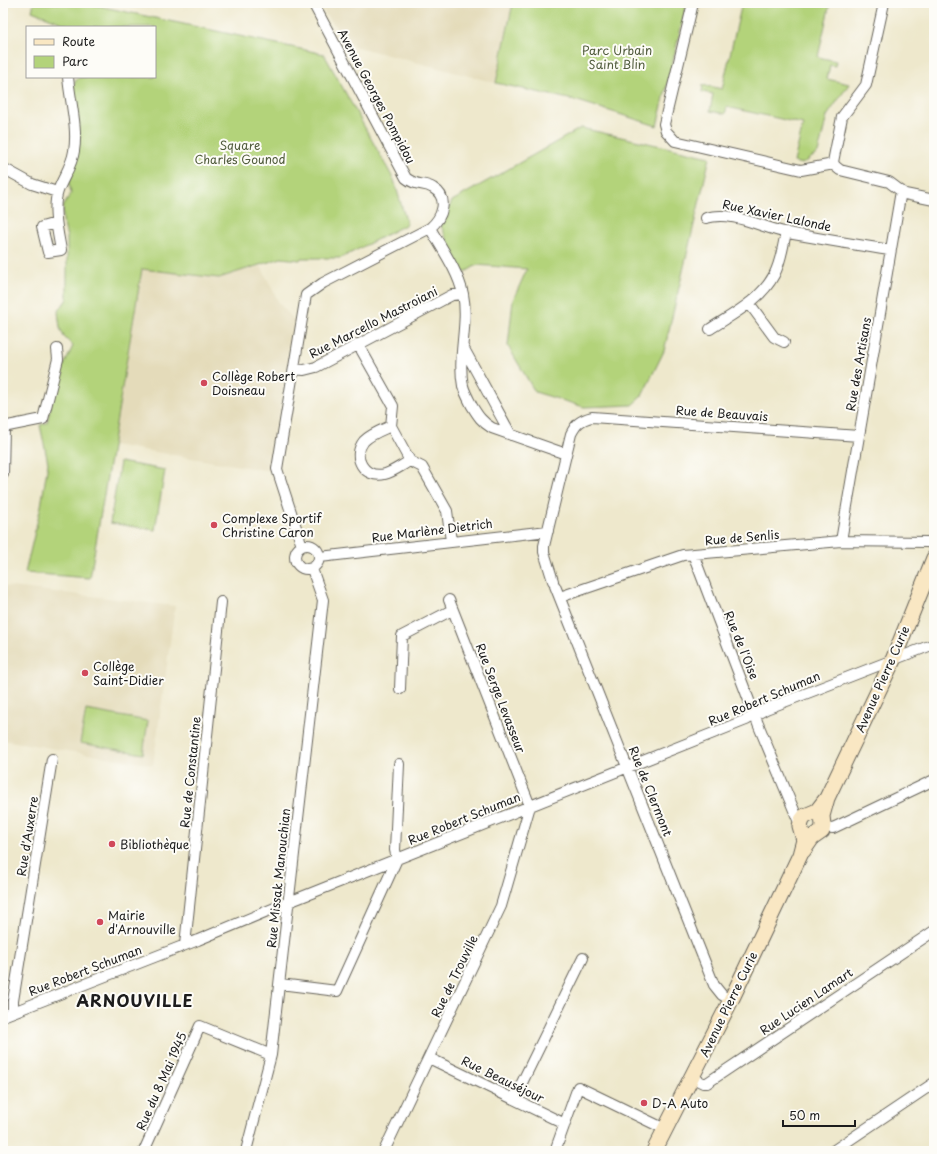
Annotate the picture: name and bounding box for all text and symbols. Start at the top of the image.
street label: Avenue Georges Pompidou [334,25,420,167]
legend [26,26,156,78]
text: Route [62,32,95,50]
park label: Parc Urbain Saint Blin [582,41,652,73]
text: Parc [62,52,88,70]
park label: Square Charles Gounod [194,136,286,168]
street label: Rue Xavier Lalonde [721,195,834,235]
street label: Rue Marcello Mastroiani [306,282,440,362]
street label: Rue des Artisans [841,315,875,412]
place label: Collège Robert Doisneau [212,367,295,399]
marker: Collège Robert Doisneau [199,378,209,388]
street label: Rue de Beauvais [675,401,769,425]
place label: Complexe Sportif Christine Caron [222,509,322,541]
street label: Rue Marlène Dietrich [370,514,494,546]
marker: Complexe Sportif Christine Caron [209,520,219,530]
street label: Rue de Senlis [704,525,780,549]
street label: Rue de l'Oise [720,608,764,682]
street label: Avenue Pierre Curie [850,623,914,735]
street label: Rue Serge Levasseur [472,640,530,756]
place label: Collège Saint-Didier [93,657,164,689]
street label: Rue Robert Schuman [705,666,823,730]
marker: Collège Saint-Didier [80,668,90,678]
street label: Rue de Constantine [175,715,205,829]
street label: Rue de Clermont [625,743,677,839]
street label: Rue Robert Schuman [405,787,523,849]
street label: Rue d'Auxerre [12,795,42,877]
street label: Rue Missak Manouchian [262,807,294,949]
place label: Bibliothèque [120,835,190,853]
marker: Bibliothèque [107,839,117,849]
place label: Mairie d'Arnouville [108,906,176,938]
marker: Mairie d'Arnouville [95,917,105,927]
street label: Rue de Trouville [426,931,482,1020]
street label: Rue Robert Schuman [26,940,144,1000]
street label: Avenue Pierre Curie [695,948,761,1060]
street label: Rue Lucien Lamart [756,963,856,1039]
district label: ARNOUVILLE [76,988,194,1012]
street label: Rue du 8 Mai 1945 [131,1029,191,1133]
street label: Rue Beauséjour [459,1051,548,1107]
place label: D-A Auto [652,1094,709,1112]
marker: D-A Auto [639,1098,649,1108]
scale bar [783,1102,855,1128]
text: 50 m [789,1106,820,1124]

